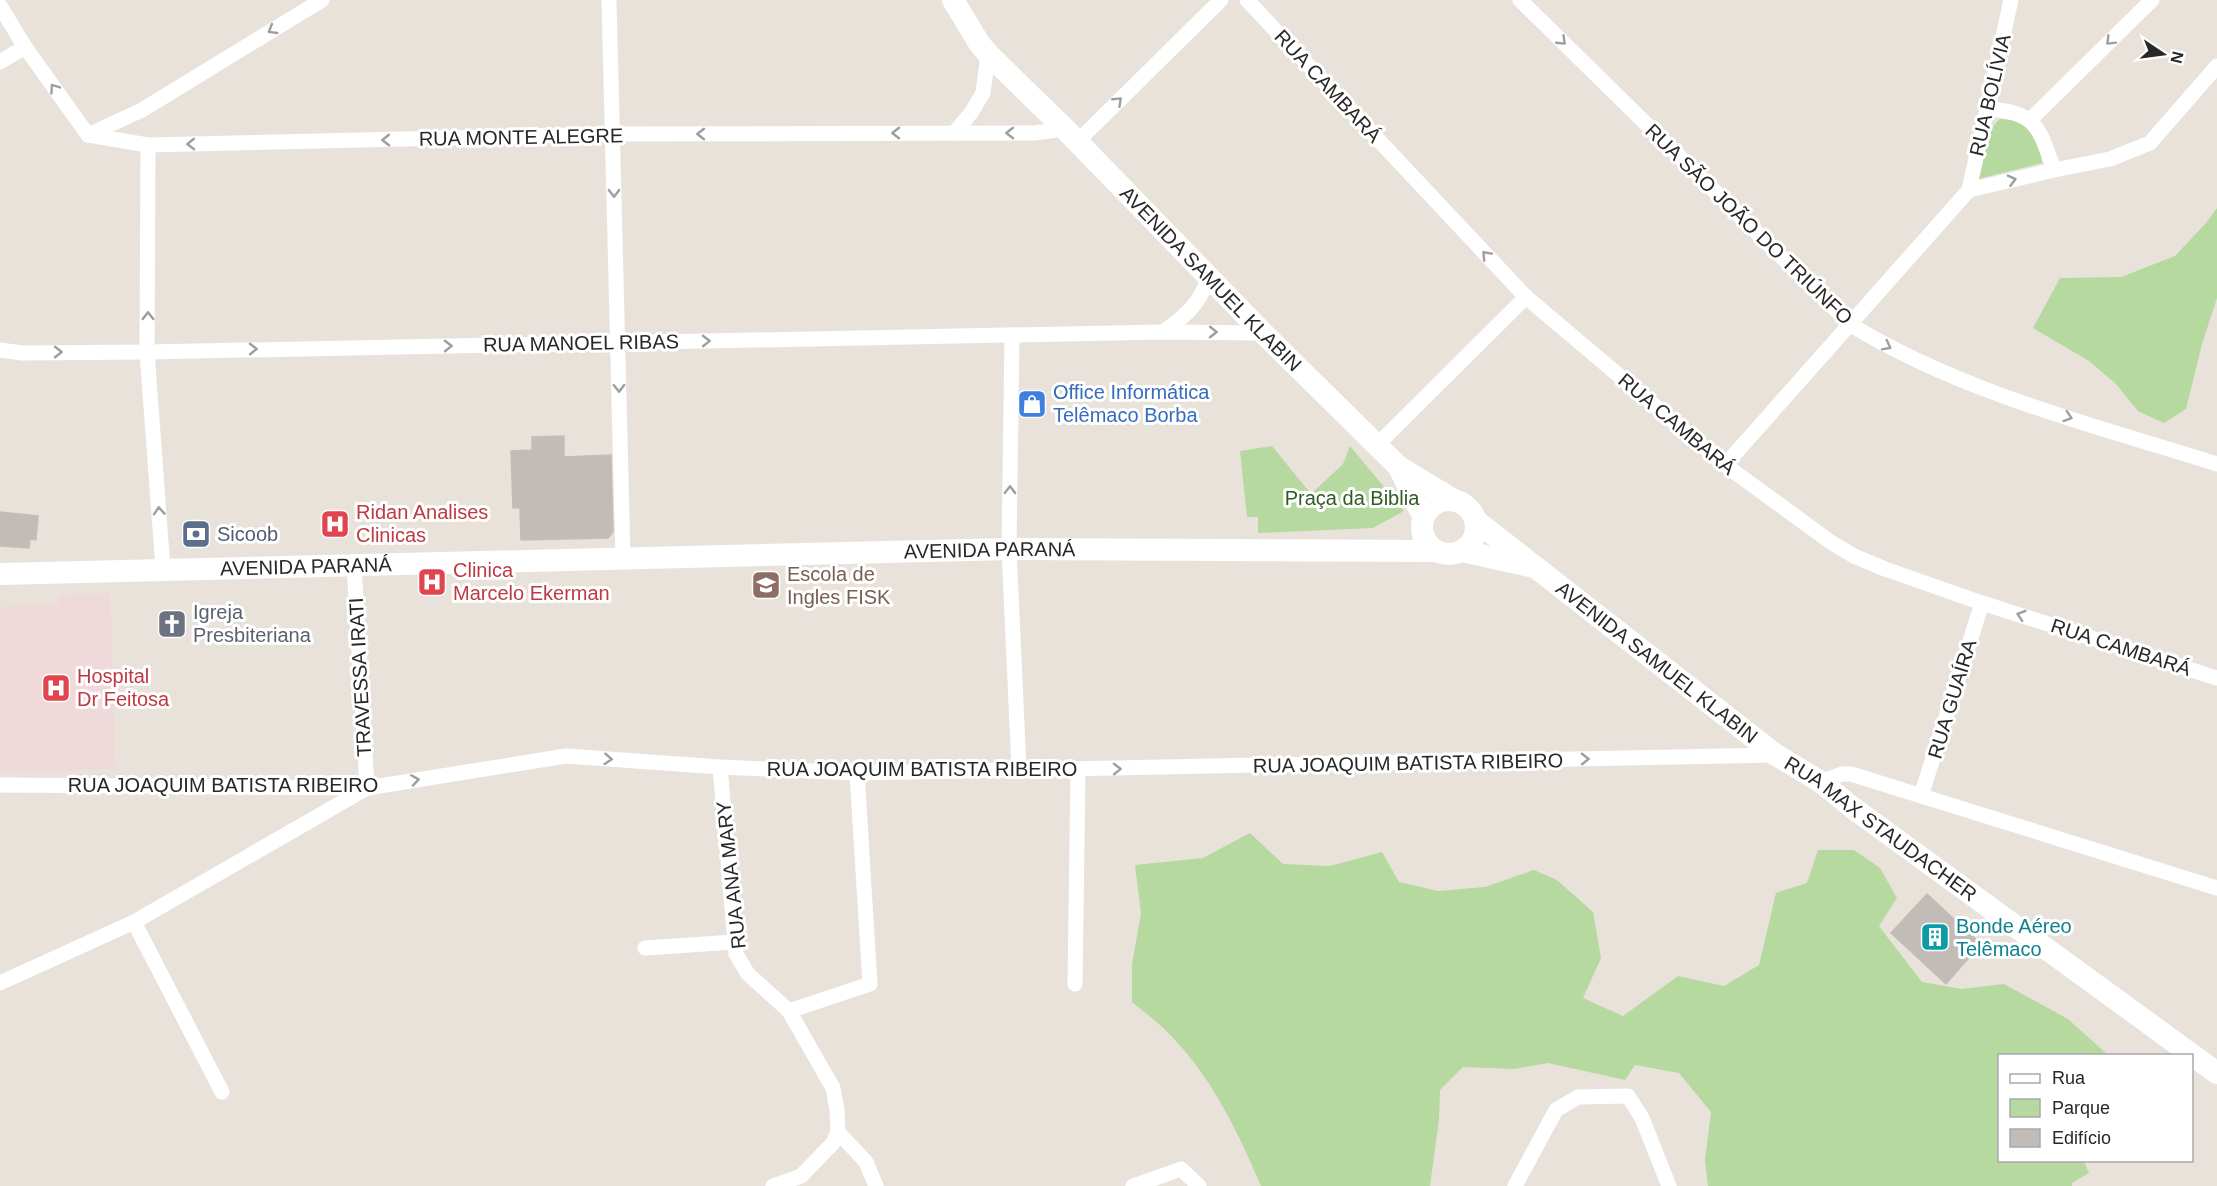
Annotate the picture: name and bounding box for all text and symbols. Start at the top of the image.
one-way arrow [268,23,278,35]
north arrow [2133,24,2193,84]
street label: RUA CAMBARÁ [1270,25,1386,147]
street label: RUA BOLÍVIA [1965,31,2015,158]
one-way arrow [1555,34,1565,45]
one-way arrow [2107,34,2117,45]
text: N [2168,50,2187,65]
one-way arrow [50,83,61,94]
one-way arrow [1111,97,1122,108]
street label: RUA SÃO JOÃO DO TRIÚNFO [1641,119,1858,329]
street label: RUA MONTE ALEGRE [419,124,623,150]
one-way arrow [891,127,900,139]
one-way arrow [1005,127,1014,139]
one-way arrow [696,128,705,140]
one-way arrow [382,133,391,146]
one-way arrow [187,138,196,150]
one-way arrow [2006,174,2016,187]
street label: AVENIDA SAMUEL KLABIN [1116,182,1306,375]
one-way arrow [608,188,620,197]
one-way arrow [1482,251,1493,261]
one-way arrow [142,312,154,321]
one-way arrow [1208,326,1217,338]
street label: RUA MANOEL RIBAS [483,330,679,356]
one-way arrow [702,334,711,347]
one-way arrow [1881,338,1892,350]
one-way arrow [444,339,453,352]
one-way arrow [249,343,258,356]
one-way arrow [54,346,63,358]
street label: RUA CAMBARÁ [1614,369,1740,480]
place label: Office Informática Telêmaco Borba [1053,381,1210,426]
one-way arrow [612,383,625,392]
shop icon: Office Informática Telêmaco Borba [1016,388,1048,420]
one-way arrow [2062,410,2073,422]
one-way arrow [1004,486,1016,495]
park label: Praça da Biblia [1285,487,1420,509]
place label: Ridan Analises Clinicas [356,501,488,546]
one-way arrow [152,506,165,515]
hospital icon: Ridan Analises Clinicas [319,508,351,540]
bank icon: Sicoob [180,518,212,550]
place label: Sicoob [217,523,278,545]
street label: AVENIDA PARANÁ [904,538,1076,563]
street label: AVENIDA PARANÁ [220,553,393,580]
place label: Clinica Marcelo Ekerman [453,559,610,604]
place label: Escola de Ingles FISK [787,563,891,608]
hospital icon: Clinica Marcelo Ekerman [416,566,448,598]
school or university icon: Escola de Ingles FISK [750,569,782,601]
street label: AVENIDA SAMUEL KLABIN [1552,577,1762,747]
street label: TRAVESSA IRATI [345,597,375,757]
place label: Igreja Presbiteriana [193,601,312,646]
church icon: Igreja Presbiteriana [156,608,188,640]
one-way arrow [2016,610,2027,622]
street label: RUA CAMBARÁ [2048,614,2194,680]
street label: RUA GUAÍRA [1923,636,1981,761]
place label: Hospital Dr Feitosa [77,665,170,710]
hospital icon: Hospital Dr Feitosa [40,672,72,704]
street label: RUA JOAQUIM BATISTA RIBEIRO [1253,749,1563,777]
one-way arrow [603,752,612,765]
street label: RUA MAX STAUDACHER [1781,752,1981,905]
one-way arrow [1581,753,1590,766]
street label: RUA JOAQUIM BATISTA RIBEIRO [767,758,1077,780]
one-way arrow [1113,763,1122,775]
street label: RUA JOAQUIM BATISTA RIBEIRO [68,774,378,796]
one-way arrow [410,774,420,787]
street label: RUA ANA MARY [712,800,750,950]
place label: Bonde Aéreo Telêmaco [1956,915,2072,960]
building icon: Bonde Aéreo Telêmaco [1919,921,1951,953]
legend [1998,1054,2193,1162]
text: Rua [2052,1068,2086,1088]
text: Parque [2052,1098,2110,1118]
text: Edifício [2052,1128,2111,1148]

